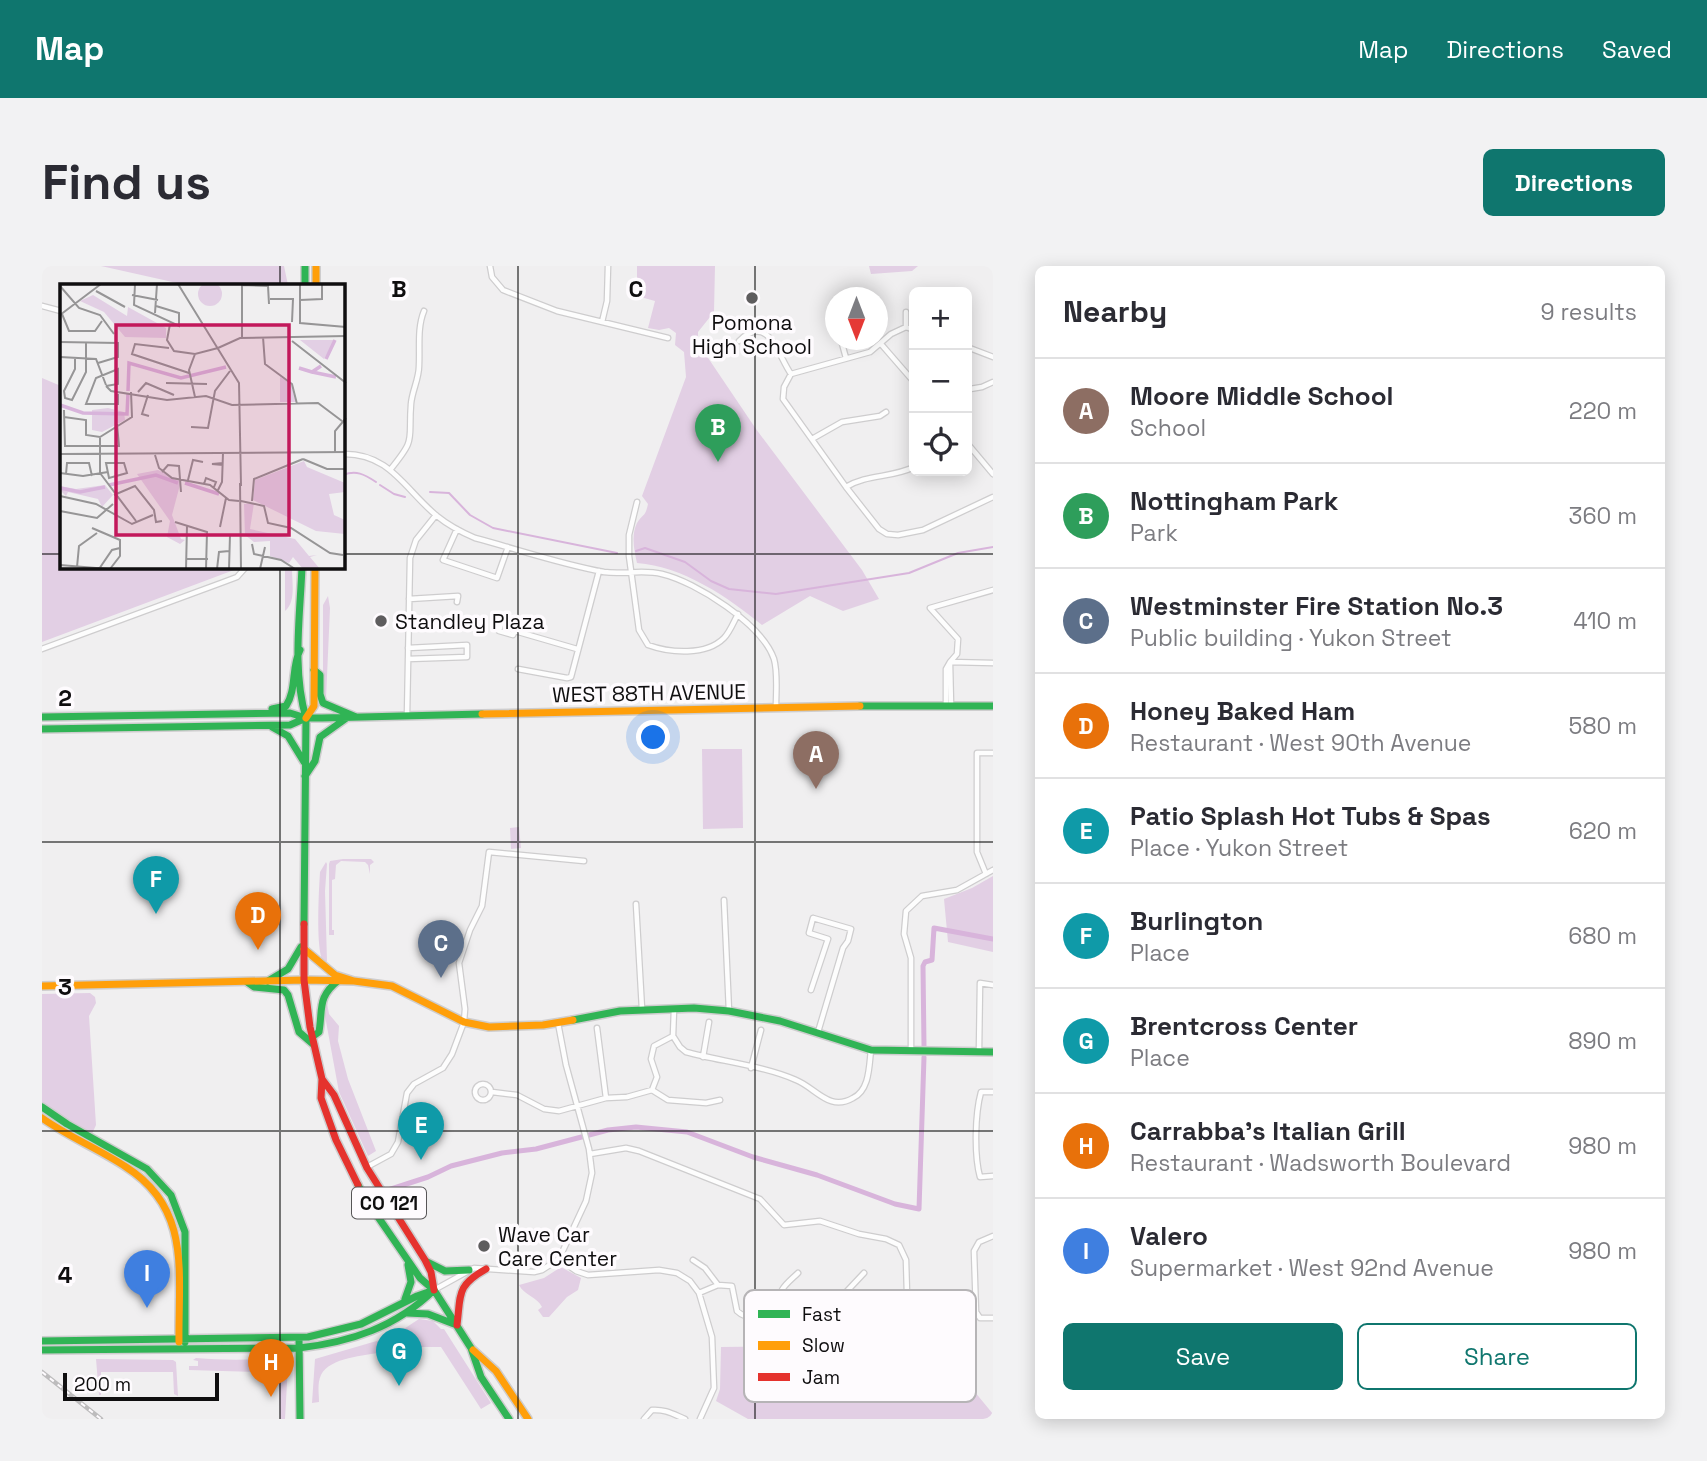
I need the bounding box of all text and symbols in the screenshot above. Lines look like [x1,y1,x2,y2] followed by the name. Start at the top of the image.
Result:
[35,28,104,70] text: Map
[1358,34,1408,65] text: Map
[1446,34,1564,65] text: Directions
[1602,34,1672,65] text: Saved
[1483,149,1665,216] button: Directions
[42,151,211,213] text: Find us
[391,274,407,304] text: B
[629,274,643,304] text: C
[60,284,345,569] inset map
[825,287,888,350] north arrow
[909,287,972,476] map controls
[909,287,972,350] button: +
[744,290,760,306] marker: Pomona High School
[1063,292,1167,331] text: Nearby
[1541,297,1637,327] text: 9 results
[692,309,812,360] place label: Pomona High School
[909,350,972,413] button: −
[1130,379,1393,413] text: Moore Middle School
[1079,396,1093,426] text: A
[1569,396,1637,426] text: 220 m
[695,404,741,462] pin: B
[909,413,972,476] button: locate
[1130,413,1206,443] text: School
[1130,484,1338,518] text: Nottingham Park
[1078,501,1094,531] text: B
[1569,501,1637,531] text: 360 m
[1130,518,1178,548] text: Park
[1130,589,1503,623] text: Westminster Fire Station No.3
[1079,606,1093,636] text: C
[1573,606,1637,636] text: 410 m
[395,608,545,635] place label: Standley Plaza
[373,613,389,629] marker: Standley Plaza
[1130,623,1452,653] text: Public building · Yukon Street
[552,678,746,708] street label: WEST 88TH AVENUE
[58,683,72,713] text: 2
[1130,694,1355,728] text: Honey Baked Ham
[1078,711,1094,741] text: D
[1568,711,1637,741] text: 580 m
[636,720,670,754] your location
[1130,728,1471,758] text: Restaurant · West 90th Avenue
[793,731,839,789] pin: A
[1130,799,1491,833] text: Patio Splash Hot Tubs & Spas
[1080,816,1092,846] text: E
[1569,816,1637,846] text: 620 m
[1130,833,1348,863] text: Place · Yukon Street
[133,856,179,914] pin: F
[235,892,281,950] pin: D
[1130,904,1263,938] text: Burlington
[418,920,464,978] pin: C
[1080,921,1092,951] text: F
[1568,921,1637,951] text: 680 m
[1130,938,1190,968] text: Place
[58,972,72,1002] text: 3
[1130,1009,1358,1043] text: Brentcross Center
[1078,1026,1094,1056] text: G
[1568,1026,1637,1056] text: 890 m
[1130,1043,1190,1073] text: Place
[398,1102,444,1160] pin: E
[1130,1114,1406,1148] text: Carrabba's Italian Grill
[1078,1131,1094,1161] text: H
[1568,1131,1637,1161] text: 980 m
[1130,1148,1511,1178] text: Restaurant · Wadsworth Boulevard
[352,1188,426,1219] road number: CO 121
[1130,1219,1208,1253] text: Valero
[498,1221,617,1272] place label: Wave Car Care Center
[1083,1236,1089,1266] text: I
[1568,1236,1637,1266] text: 980 m
[476,1238,492,1254] marker: Wave Car Care Center
[124,1250,170,1308] pin: I
[1130,1253,1494,1283] text: Supermarket · West 92nd Avenue
[58,1260,73,1290] text: 4
[744,1290,976,1402] legend
[802,1302,842,1327] text: Fast
[1063,1323,1343,1390] button: Save
[1357,1323,1637,1390] button: Share
[376,1328,422,1386] pin: G
[802,1333,845,1358] text: Slow
[248,1339,294,1397] pin: H
[802,1365,840,1390] text: Jam
[63,1370,219,1402] scale bar
[74,1372,131,1397] text: 200 m

